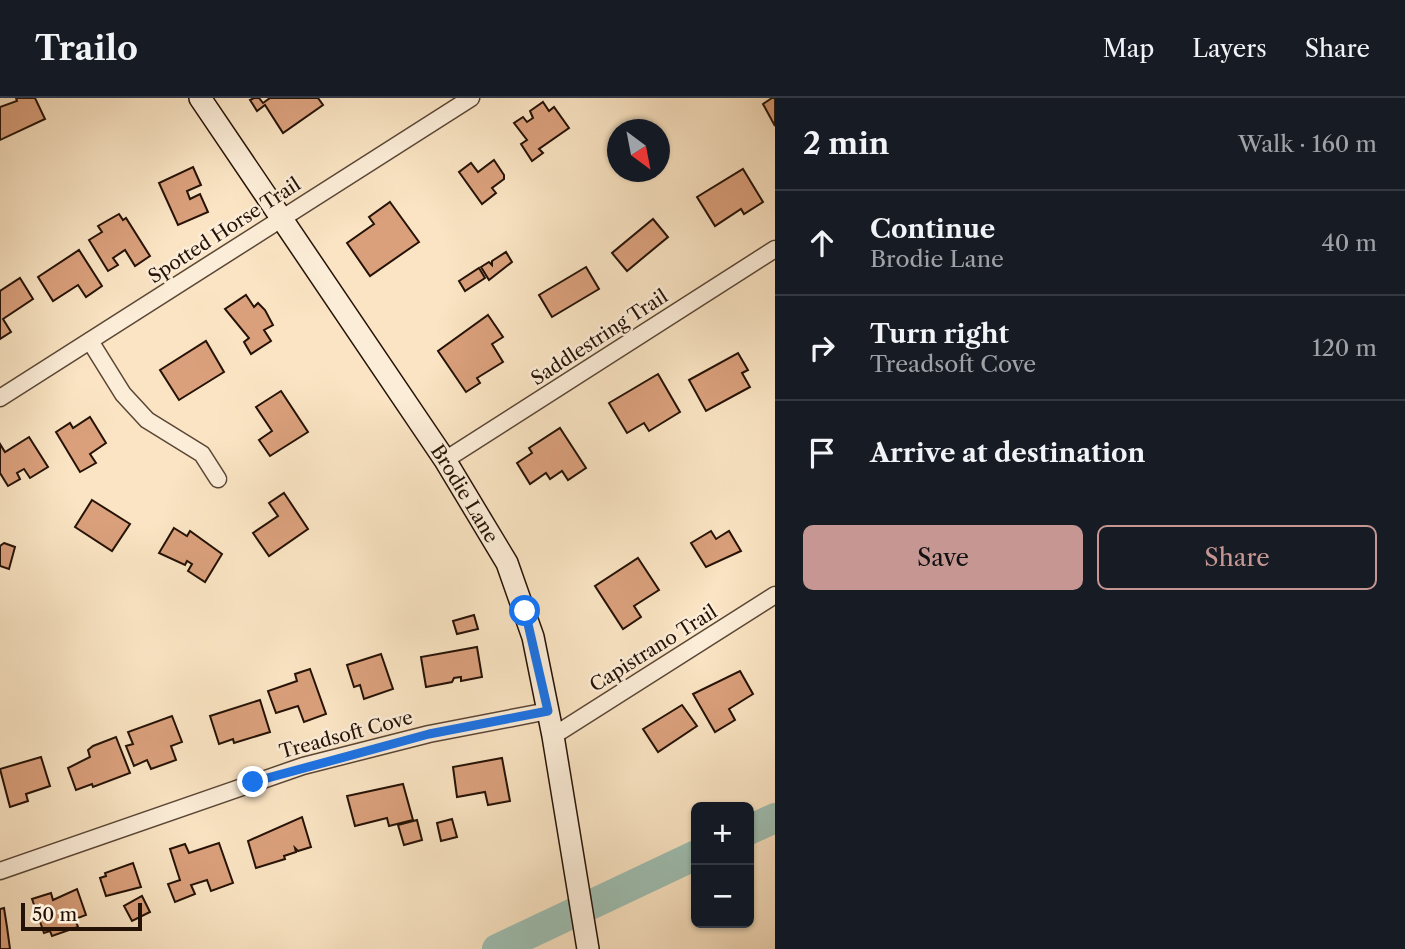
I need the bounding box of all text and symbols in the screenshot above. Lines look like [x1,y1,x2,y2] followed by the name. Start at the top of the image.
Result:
[35,28,138,69] text: Trailo
[1103,34,1154,63] text: Map
[1192,34,1267,63] text: Layers
[1305,34,1370,63] text: Share
[607,119,670,182] north arrow
[803,125,889,162] text: 2 min
[1238,130,1377,158] text: Walk · 160 m
[144,172,305,288] street label: Spotted Horse Trail
[870,213,995,245] text: Continue
[803,224,841,262] icon: ahead
[1322,229,1377,257] text: 40 m
[870,245,1004,273] text: Brodie Lane
[527,284,672,390] street label: Saddlestring Trail
[870,318,1009,350] text: Turn right
[803,329,841,367] icon: right
[1312,334,1377,362] text: 120 m
[870,350,1036,378] text: Treadsoft Cove
[803,434,841,472] icon: arrive
[870,437,1145,469] text: Arrive at destination
[426,440,503,547] street label: Brodie Lane
[803,525,1083,590] button: Save
[1097,525,1377,590] button: Share
[509,595,540,626] route start
[585,600,721,697] street label: Capistrano Trail
[277,706,415,763] street label: Treadsoft Cove
[237,766,268,797] route end
[691,802,754,928] map controls
[691,802,754,865] button: +
[691,865,754,928] button: −
[21,900,142,932] scale bar
[32,903,77,926] text: 50 m

